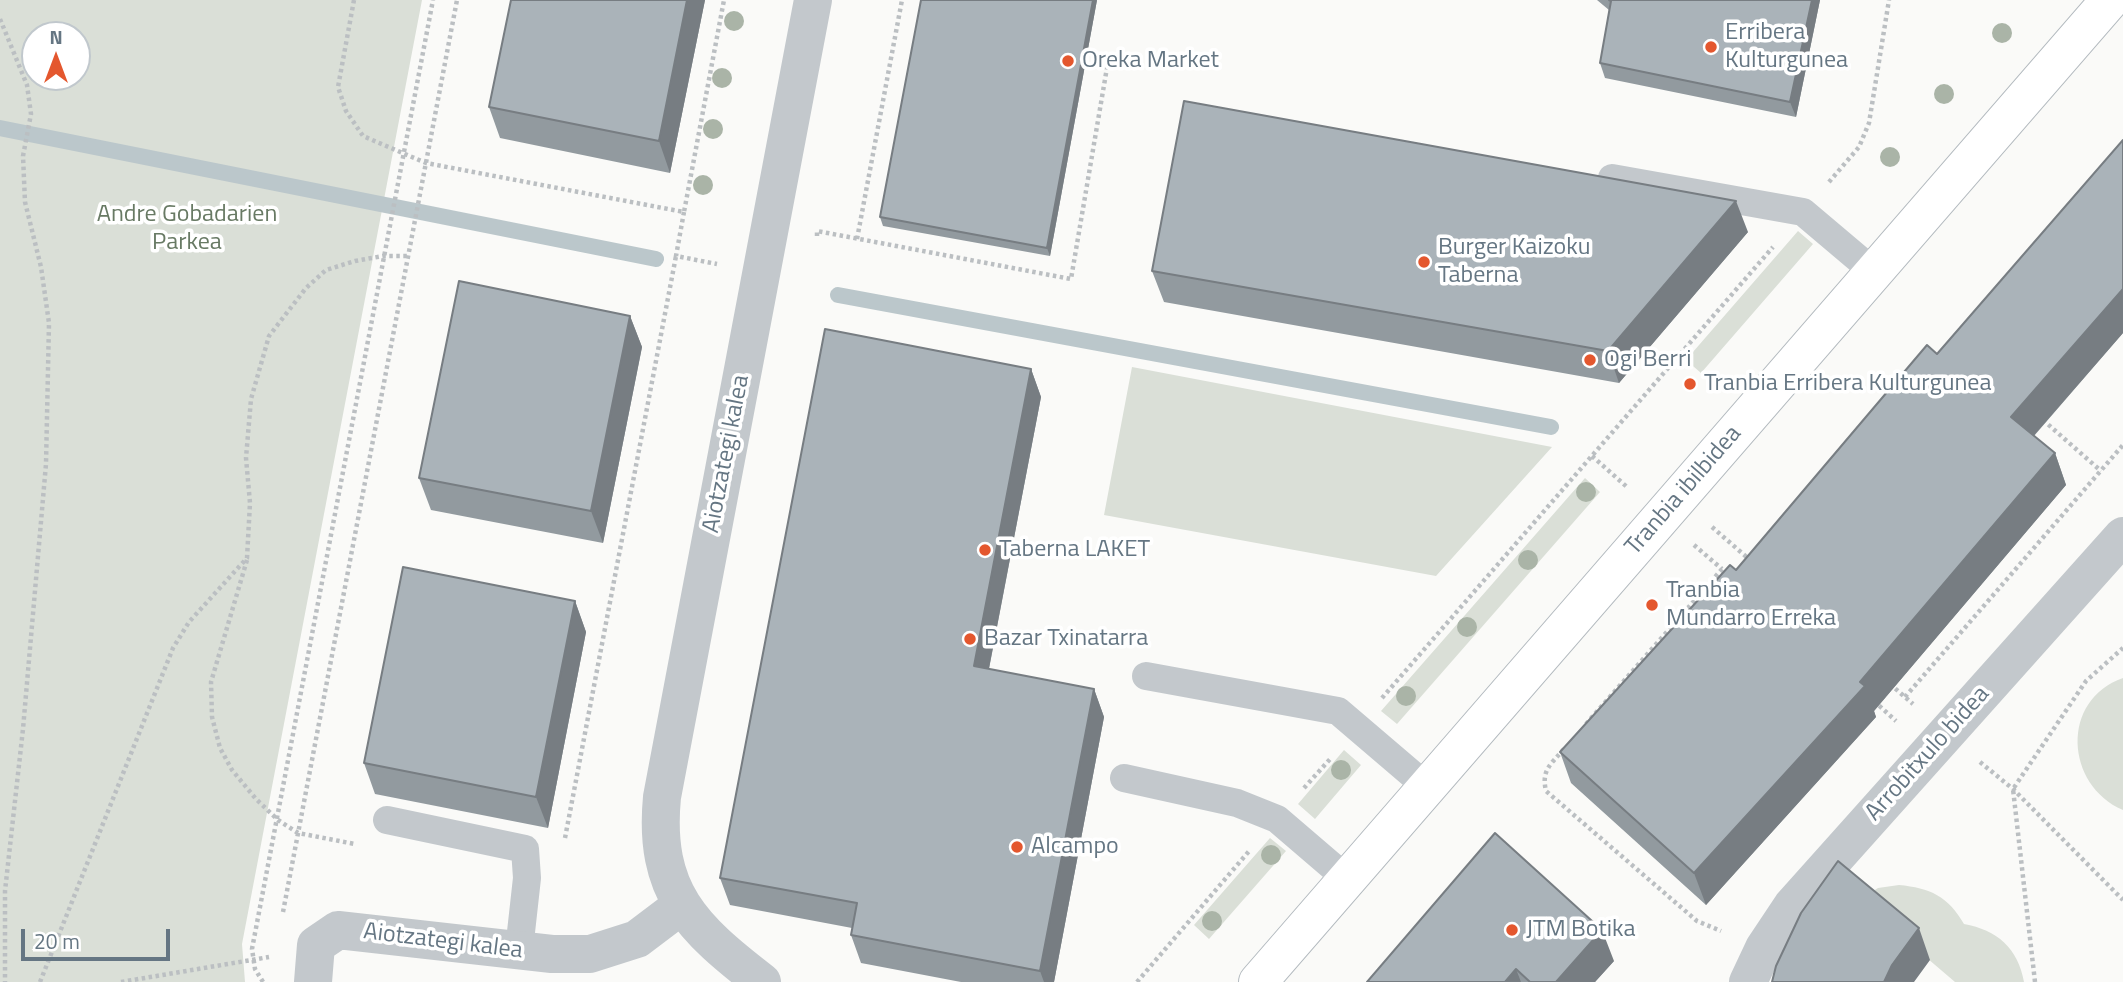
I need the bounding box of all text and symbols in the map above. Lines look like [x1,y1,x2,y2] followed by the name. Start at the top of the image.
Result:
[1725,19,1848,75] place label: Erribera Kulturgunea
[21,21,91,91] north arrow
[49,22,63,51] text: N
[1703,39,1719,55] marker: Erribera Kulturgunea
[1082,47,1219,75] place label: Oreka Market
[1060,53,1076,69] marker: Oreka Market
[97,201,277,257] park label: Andre Gobadarien Parkea
[1438,234,1590,290] place label: Burger Kaizoku Taberna
[1416,254,1432,270] marker: Burger Kaizoku Taberna
[1604,346,1691,374] place label: Ogi Berri
[1582,352,1598,368] marker: Ogi Berri
[1704,370,1991,398] place label: Tranbia Erribera Kulturgunea
[698,373,756,535] street label: Aiotzategi kalea
[1682,376,1698,392] marker: Tranbia Erribera Kulturgunea
[1620,420,1748,562] street label: Tranbia ibilbidea
[999,536,1150,564] place label: Taberna LAKET
[977,542,993,558] marker: Taberna LAKET
[1666,577,1836,633] place label: Tranbia Mundarro Erreka
[1644,597,1660,613] marker: Tranbia Mundarro Erreka
[984,625,1148,653] place label: Bazar Txinatarra
[962,631,978,647] marker: Bazar Txinatarra
[1860,681,1996,827] street label: Arrobitxulo bidea
[1031,833,1119,861] place label: Alcampo
[1009,839,1025,855] marker: Alcampo
[24,916,173,960] scale bar
[1526,916,1635,944] place label: JTM Botika
[362,918,524,966] street label: Aiotzategi kalea
[1504,922,1520,938] marker: JTM Botika
[34,925,80,957] text: 20 m

